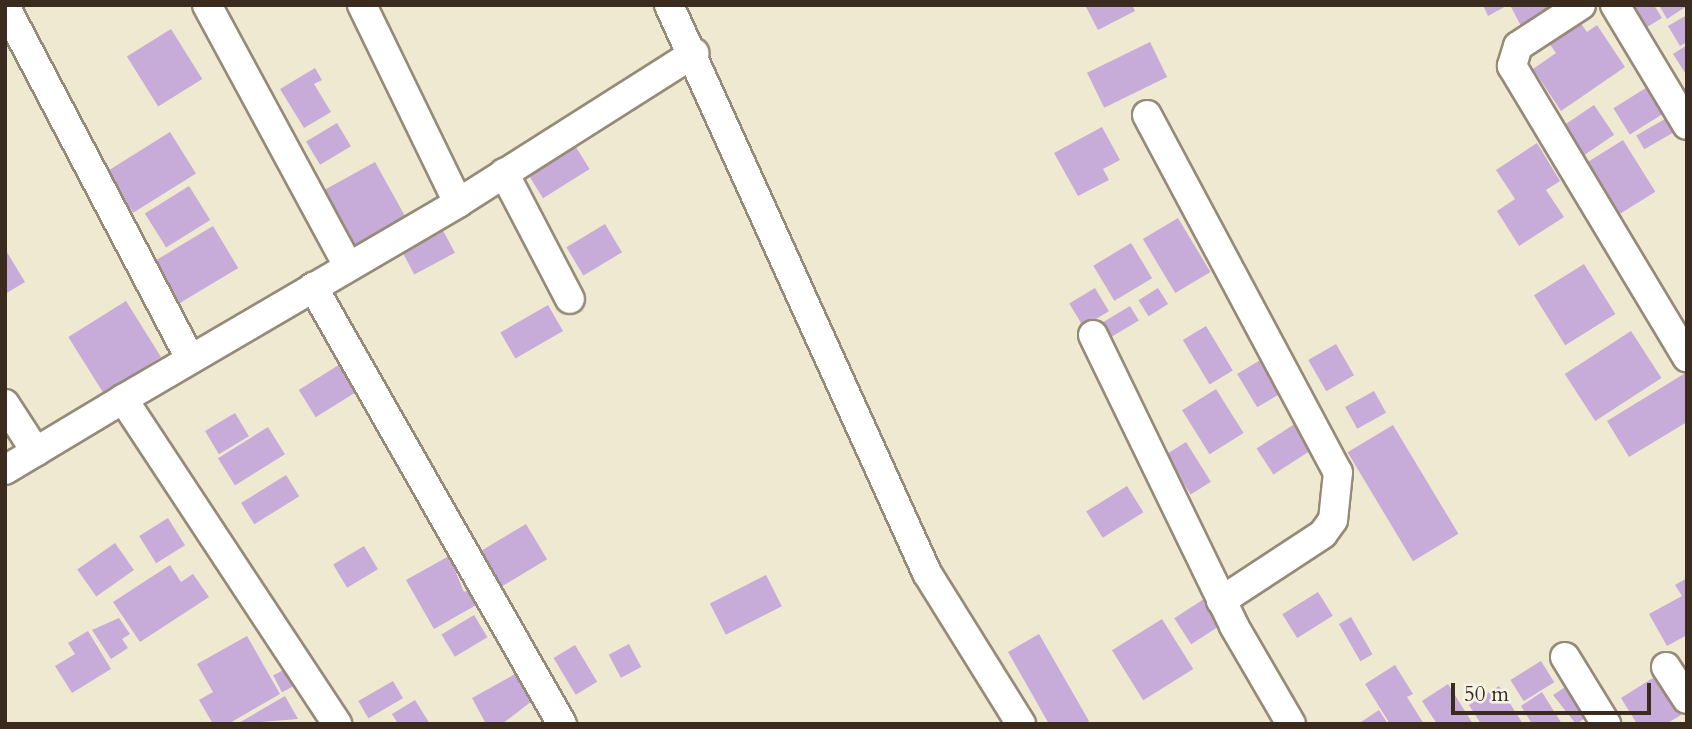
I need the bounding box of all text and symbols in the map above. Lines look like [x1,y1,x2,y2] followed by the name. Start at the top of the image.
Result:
[1454,670,1654,714] scale bar
[1464,680,1509,709] text: 50 m

